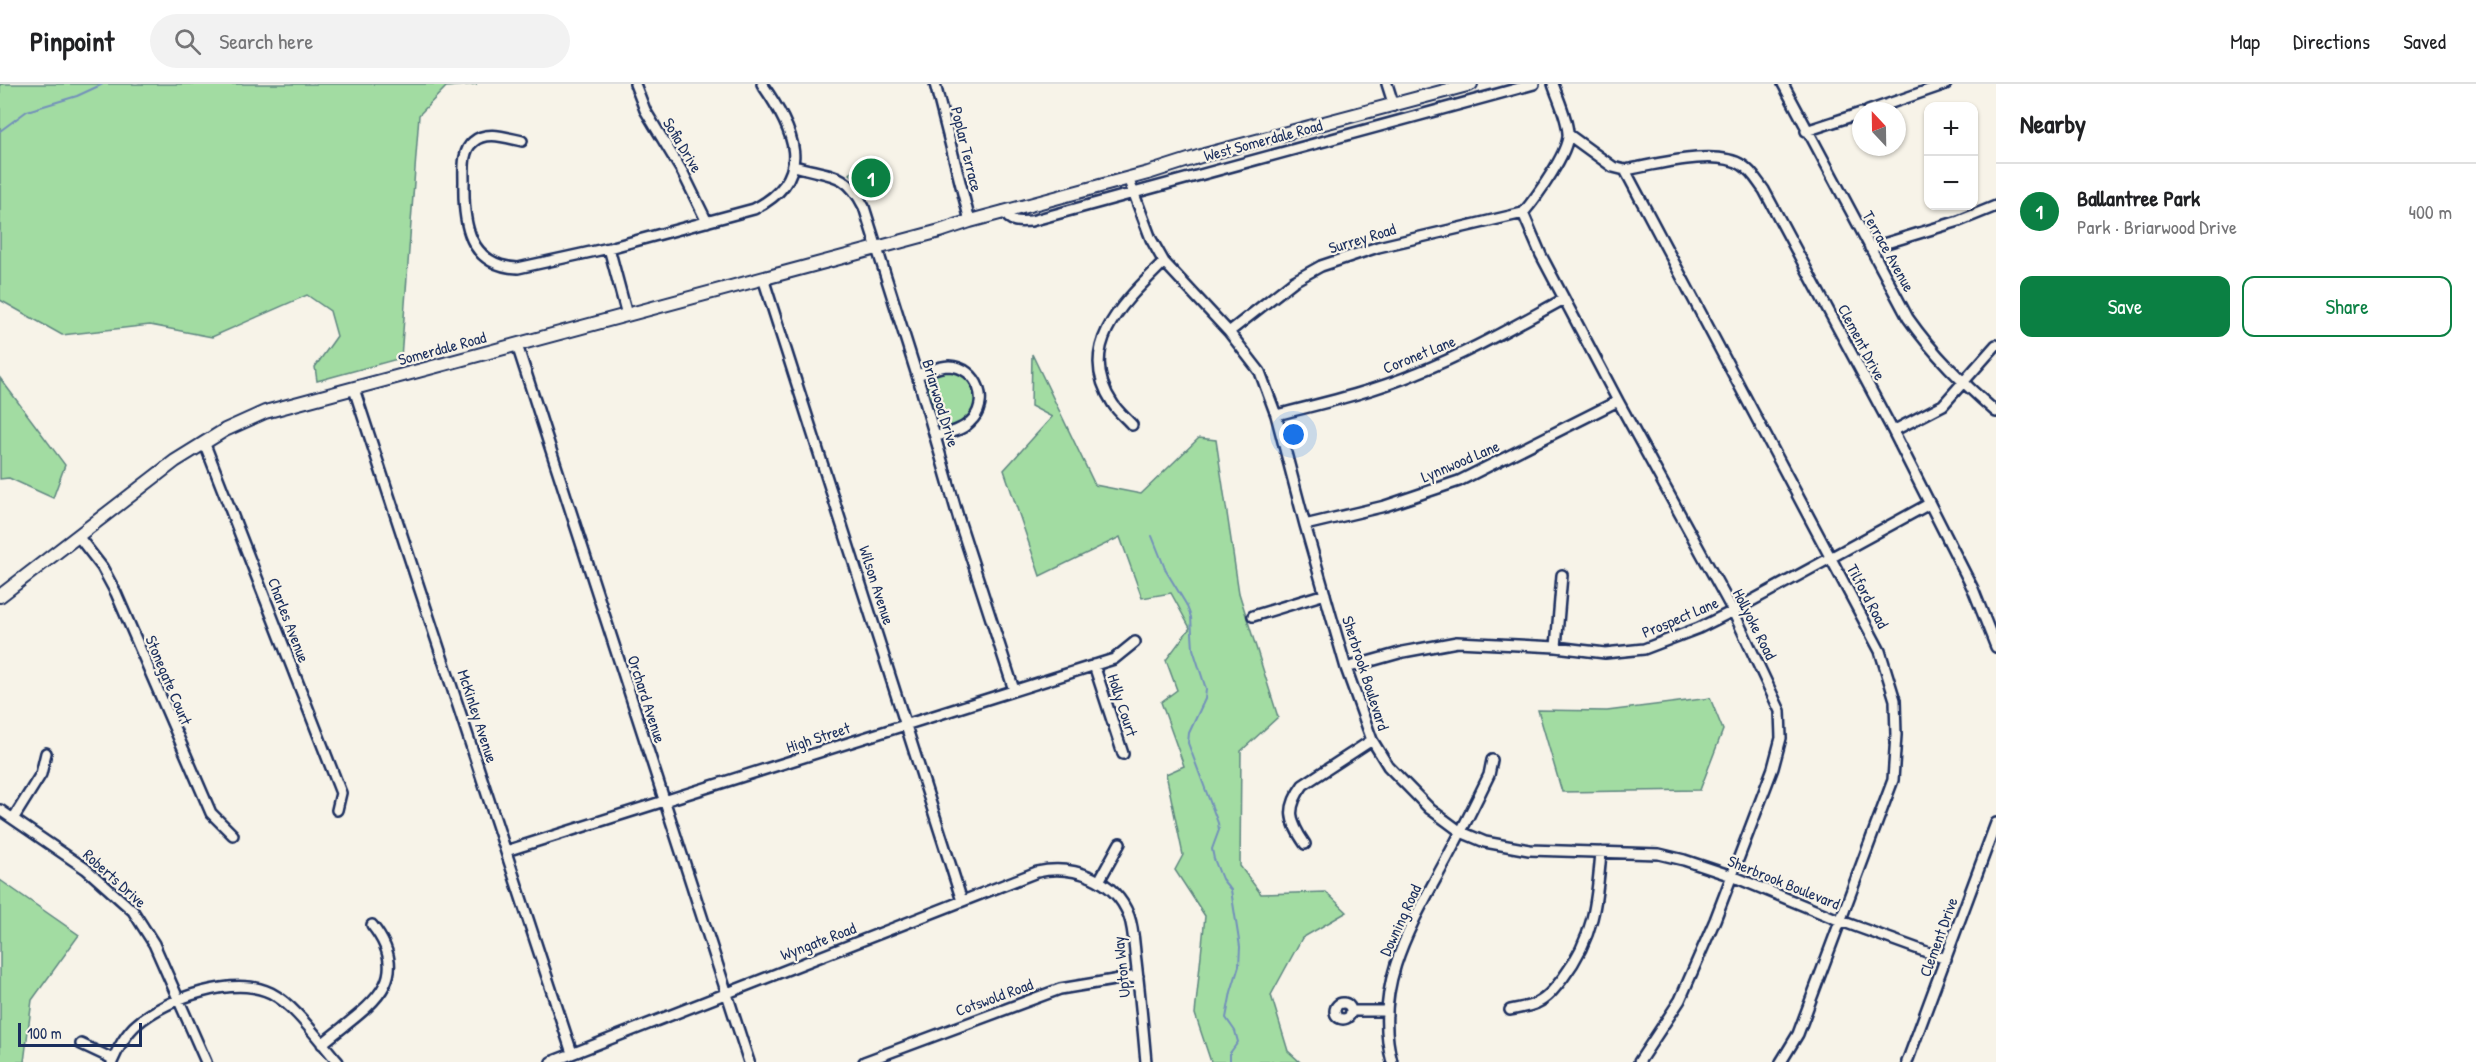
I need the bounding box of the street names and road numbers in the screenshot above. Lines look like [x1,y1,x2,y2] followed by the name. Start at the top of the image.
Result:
[946,104,988,194] street label: Poplar Terrace
[658,114,708,177] street label: Sofia Drive
[1201,114,1325,166] street label: West Somerdale Road
[1858,207,1921,296] street label: Terrace Avenue
[1326,217,1398,259] street label: Surrey Road
[1833,300,1892,384] street label: Clement Drive
[396,326,488,370] street label: Somerdale Road
[1379,329,1459,379] street label: Coronet Lane
[917,356,965,450] street label: Briarwood Drive
[1417,434,1503,487] street label: Lynnwood Lane
[854,543,900,628] street label: Wilson Avenue
[1842,560,1894,632] street label: Tilford Road
[263,575,315,666] street label: Charles Avenue
[1728,585,1782,663] street label: Hollyoke Road
[1638,591,1722,643] street label: Prospect Lane
[1337,613,1395,733] street label: Sherbrook Boulevard
[140,632,198,729] street label: Stonegate Court
[622,652,672,746] street label: Orchard Avenue
[453,667,504,766] street label: McKinley Avenue
[1103,671,1144,740] street label: Holly Court
[783,716,853,758] street label: High Street
[79,844,152,913] street label: Roberts Drive
[1725,849,1843,915] street label: Sherbrook Boulevard
[1374,881,1426,959] street label: Downing Road
[1913,894,1963,980] street label: Clement Drive
[777,917,859,965] street label: Wyngate Road
[1107,935,1135,999] street label: Upton Way
[952,973,1036,1021] street label: Cotswold Road

